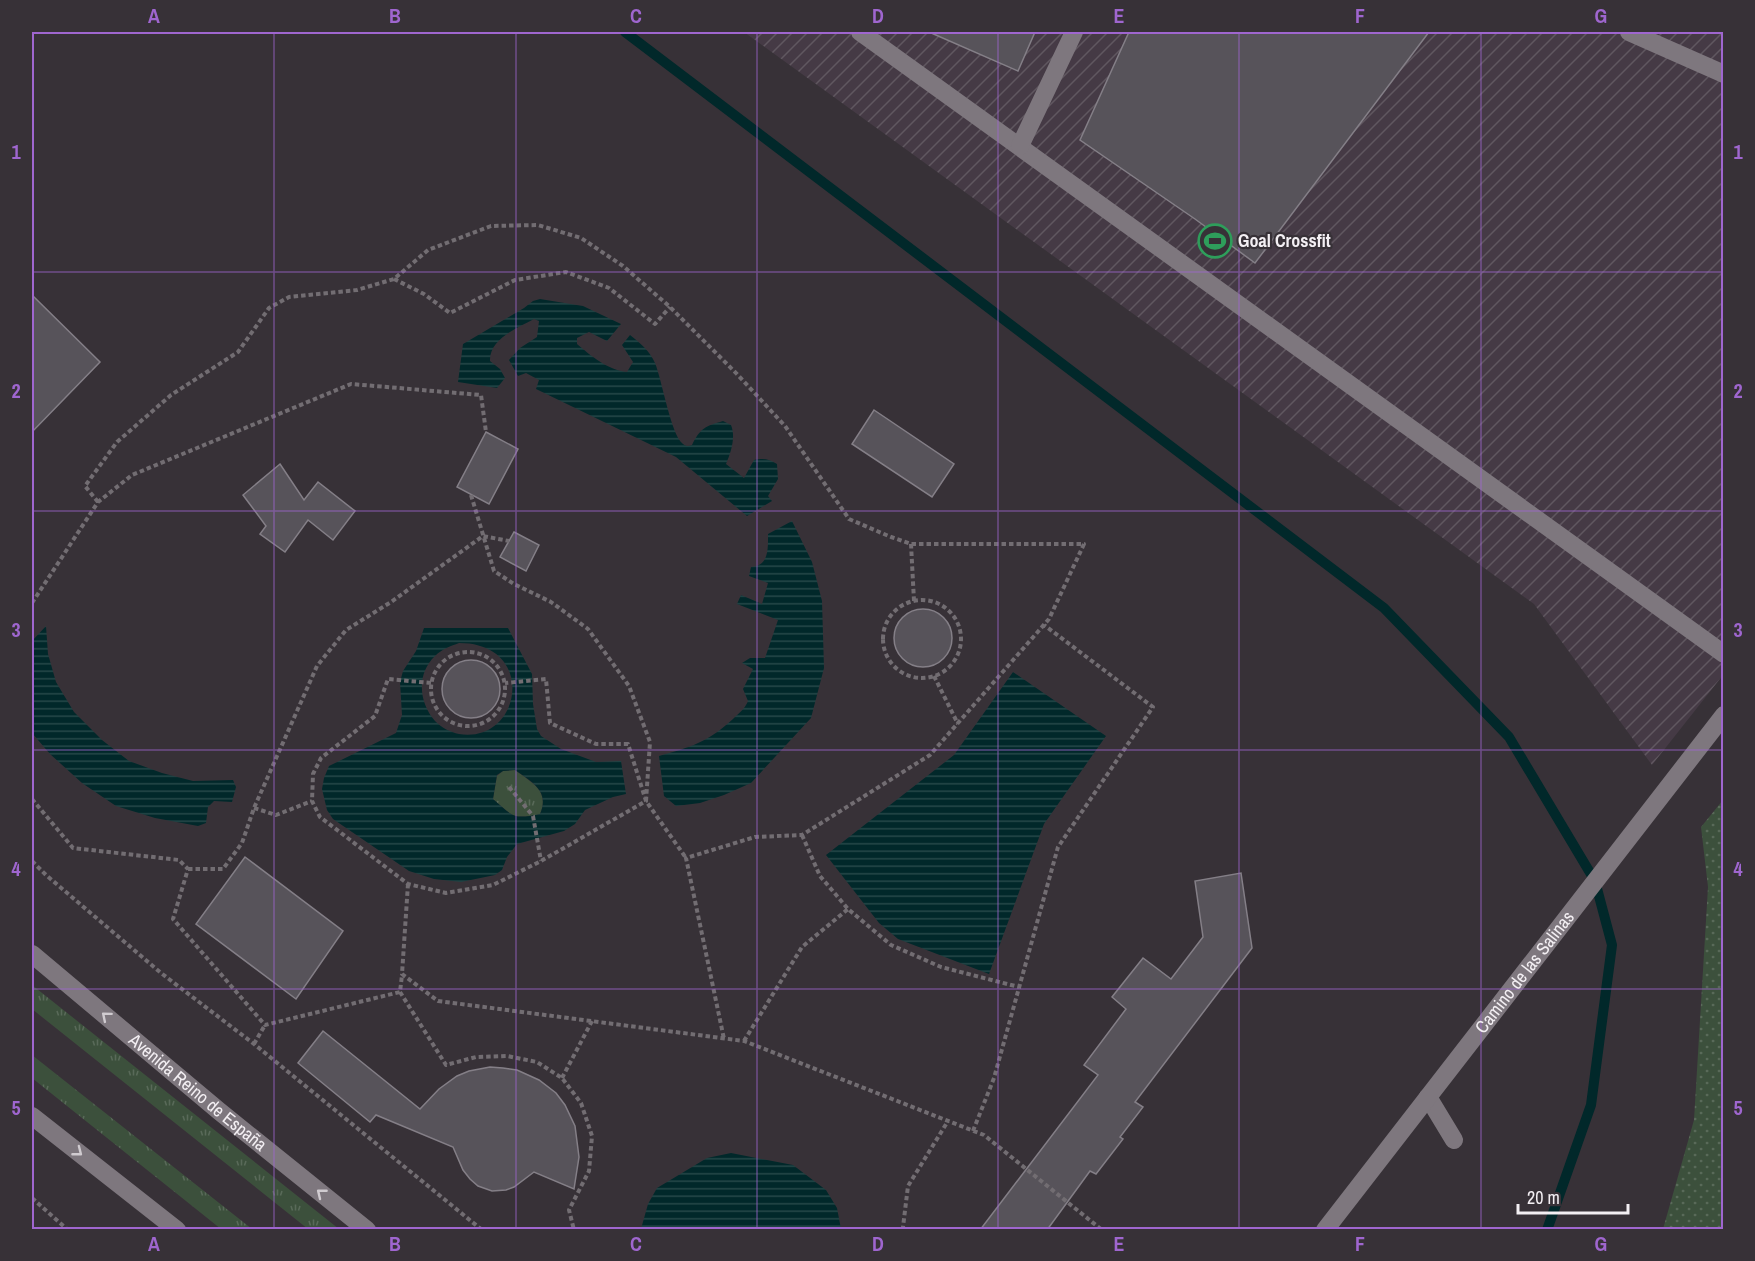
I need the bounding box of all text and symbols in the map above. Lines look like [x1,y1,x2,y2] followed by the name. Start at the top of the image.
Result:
[148,2,160,29] text: A
[389,2,401,29] text: B
[630,2,642,29] text: C
[872,2,884,29] text: D
[1114,2,1125,29] text: E
[1355,2,1365,29] text: F
[1595,2,1607,29] text: G
[11,138,21,165] text: 1
[1733,138,1743,165] text: 1
[1197,223,1233,259] sports icon: Goal Crossfit
[1238,228,1331,253] place label: Goal Crossfit
[11,377,21,404] text: 2
[1733,377,1743,404] text: 2
[11,616,21,643] text: 3
[1733,616,1743,643] text: 3
[11,855,21,882] text: 4
[1733,855,1743,882] text: 4
[1469,906,1580,1038] street label: Camino de las Salinas
[102,1012,113,1023] one-way arrow
[123,1027,272,1157] street label: Avenida Reino de España
[11,1094,21,1121] text: 5
[1733,1094,1743,1121] text: 5
[71,1145,82,1156] one-way arrow
[1518,1177,1628,1215] scale bar
[1527,1185,1560,1210] text: 20 m
[317,1189,328,1200] one-way arrow
[148,1230,160,1257] text: A
[389,1230,401,1257] text: B
[630,1230,642,1257] text: C
[872,1230,884,1257] text: D
[1114,1230,1125,1257] text: E
[1355,1230,1365,1257] text: F
[1595,1230,1607,1257] text: G

